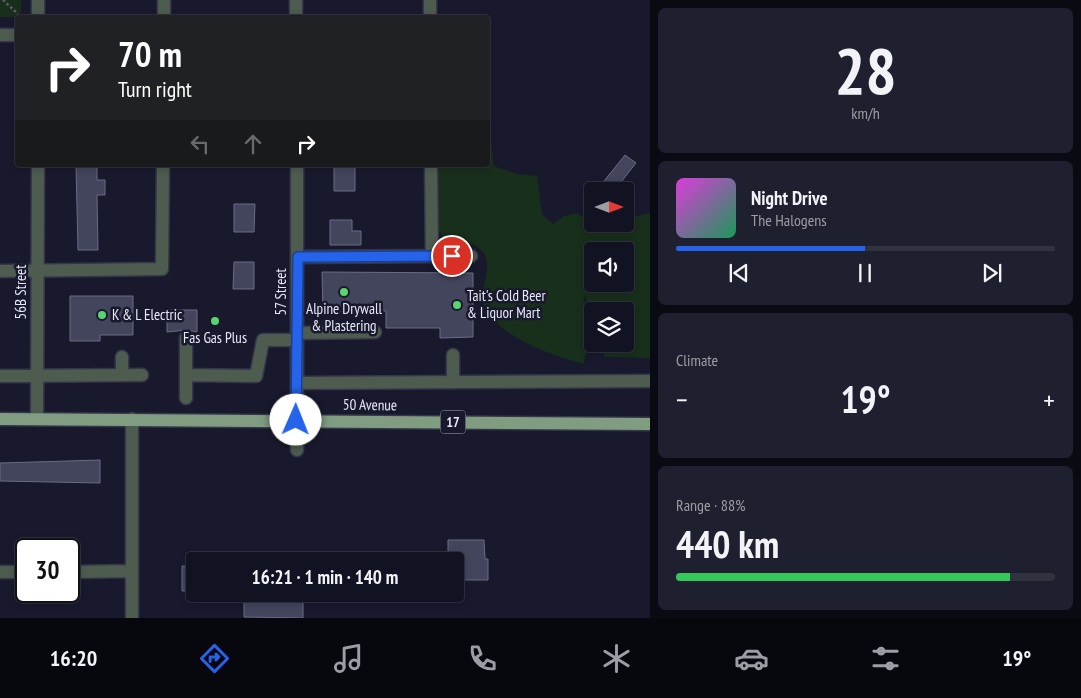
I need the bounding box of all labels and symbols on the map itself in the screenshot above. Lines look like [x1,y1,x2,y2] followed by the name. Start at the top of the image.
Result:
[584,182,634,232] north arrow
[431,235,473,277] pin
[11,265,30,319] street label: 56B Street
[271,268,290,316] street label: 57 Street
[338,286,350,298] marker: Alpine Drywall & Plastering
[467,286,546,322] place label: Tait's Cold Beer & Liquor Mart
[306,299,382,335] place label: Alpine Drywall & Plastering
[451,299,463,311] marker: Tait's Cold Beer & Liquor Mart
[112,305,183,324] place label: K & L Electric
[96,309,108,321] marker: K & L Electric
[209,315,221,327] marker: Fas Gas Plus
[183,328,247,347] place label: Fas Gas Plus
[269,393,321,445] position arrow
[343,395,397,414] street label: 50 Avenue
[440,411,466,434] road number: 17
[15,538,80,603] speed limit sign: 30

